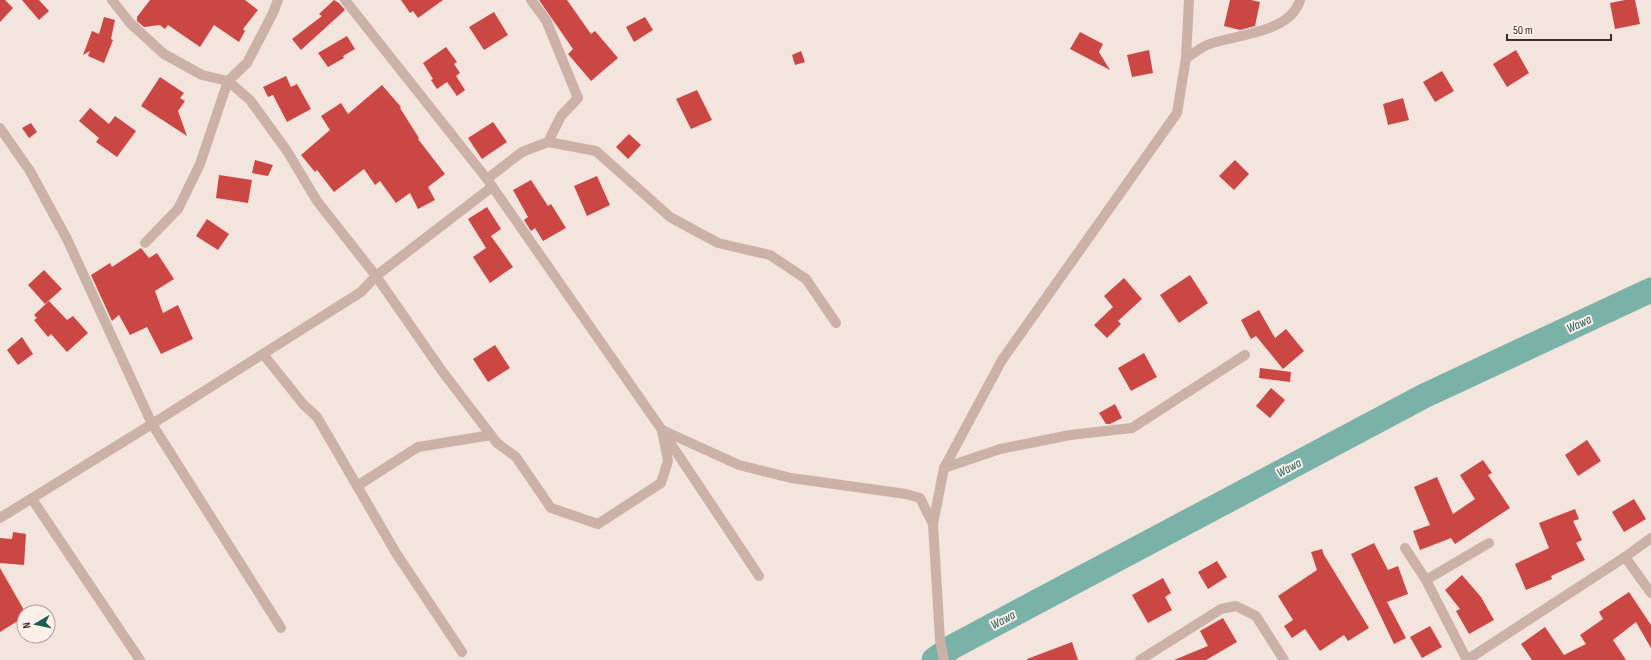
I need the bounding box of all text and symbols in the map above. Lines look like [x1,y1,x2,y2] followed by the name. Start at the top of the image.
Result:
[1507,16,1611,42] scale bar
[1513,23,1533,38] text: 50 m
[1564,311,1595,337] water label: Wawa
[1274,455,1305,481] water label: Wawa
[16,604,56,644] north arrow
[988,607,1019,633] water label: Wawa
[20,621,33,629] text: N

